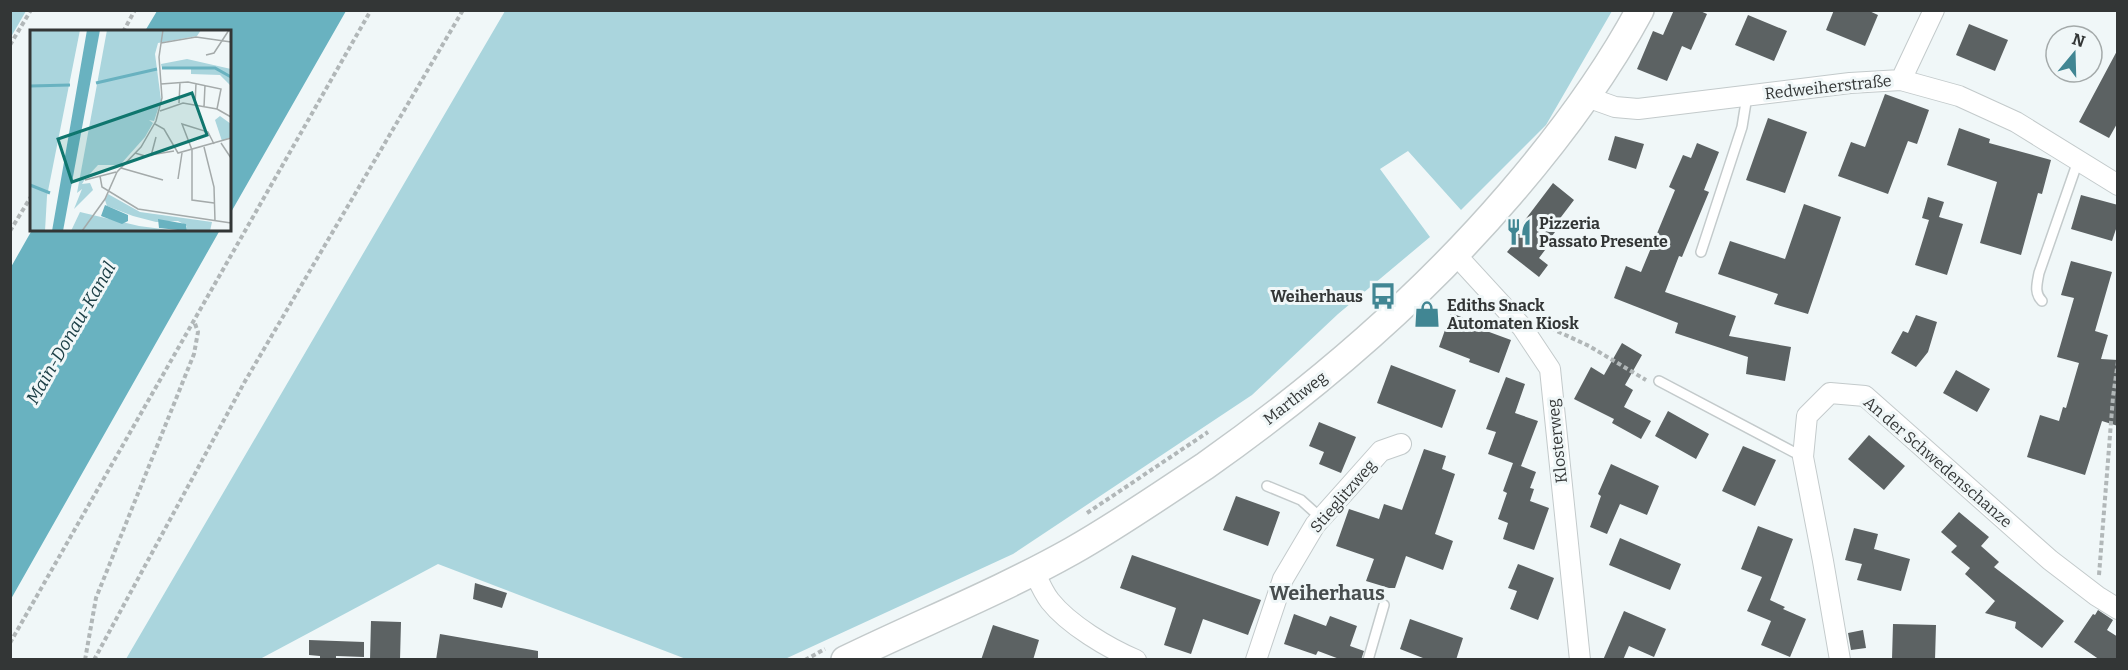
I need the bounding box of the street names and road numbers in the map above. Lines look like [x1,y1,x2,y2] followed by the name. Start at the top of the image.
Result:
[1764,71,1892,103] street label: Redweiherstraße
[1260,367,1331,429] street label: Marthweg
[1860,392,2016,532] street label: An der Schwedenschanze
[1543,398,1571,484] street label: Klosterweg
[1306,456,1380,536] street label: Stieglitzweg

